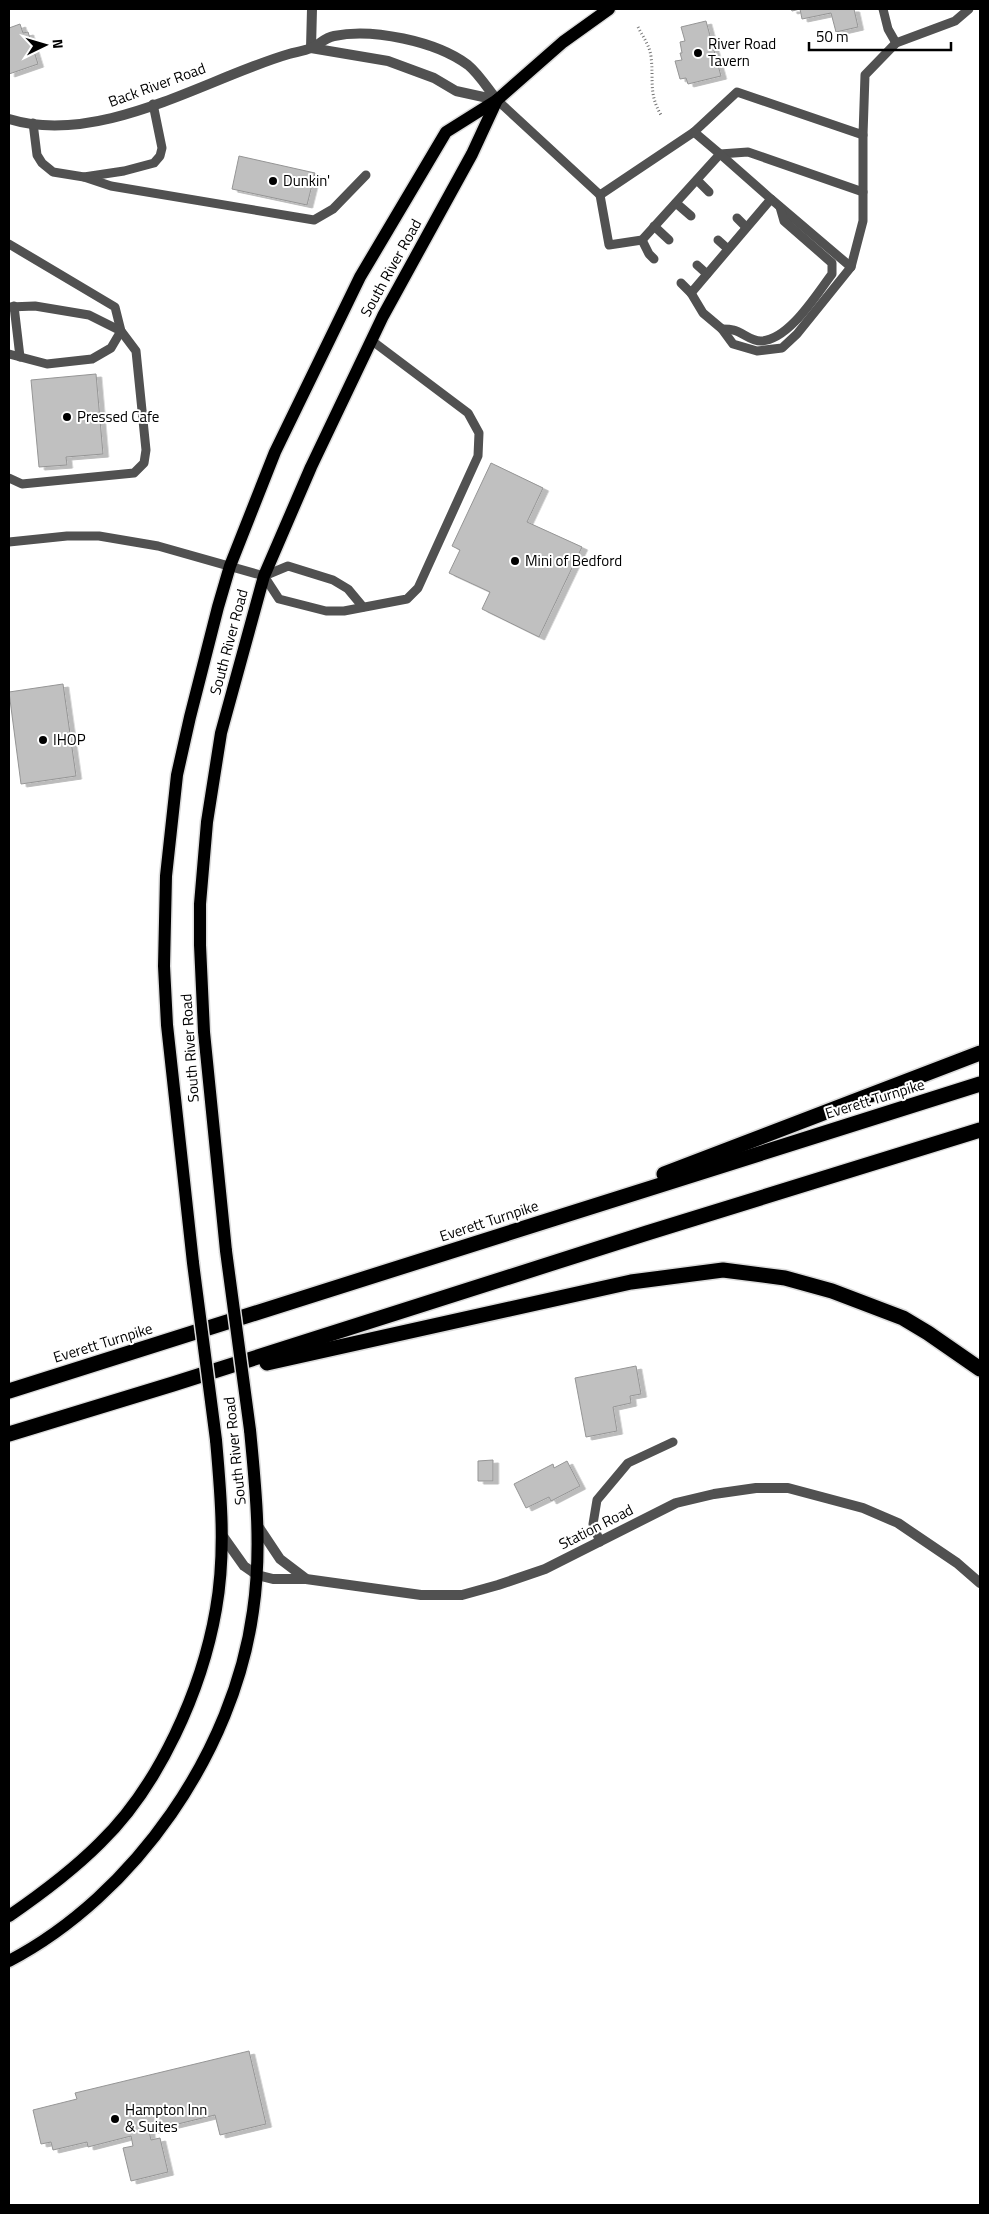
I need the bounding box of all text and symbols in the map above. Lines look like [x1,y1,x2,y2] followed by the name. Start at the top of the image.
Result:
[20,20,70,70] north arrow
[809,20,952,52] scale bar
[816,25,849,48] text: 50 m
[708,32,776,72] place label: River Road Tavern
[48,38,69,50] text: N
[692,47,704,59] marker: River Road Tavern
[105,56,209,113] street label: Back River Road
[283,169,330,192] place label: Dunkin'
[267,175,279,187] marker: Dunkin'
[354,215,427,321] street label: South River Road
[77,405,159,428] place label: Pressed Cafe
[61,411,73,423] marker: Pressed Cafe
[525,549,622,572] place label: Mini of Bedford
[509,555,521,567] marker: Mini of Bedford
[203,586,254,697] street label: South River Road
[53,728,86,751] place label: IHOP
[37,734,49,746] marker: IHOP
[174,993,205,1103] street label: South River Road
[822,1073,927,1125] street label: Everett Turnpike
[436,1194,541,1247] street label: Everett Turnpike
[50,1317,155,1369] street label: Everett Turnpike
[217,1396,252,1506] street label: South River Road
[554,1498,637,1555] street label: Station Road
[125,2098,207,2138] place label: Hampton Inn & Suites
[109,2113,121,2125] marker: Hampton Inn & Suites

